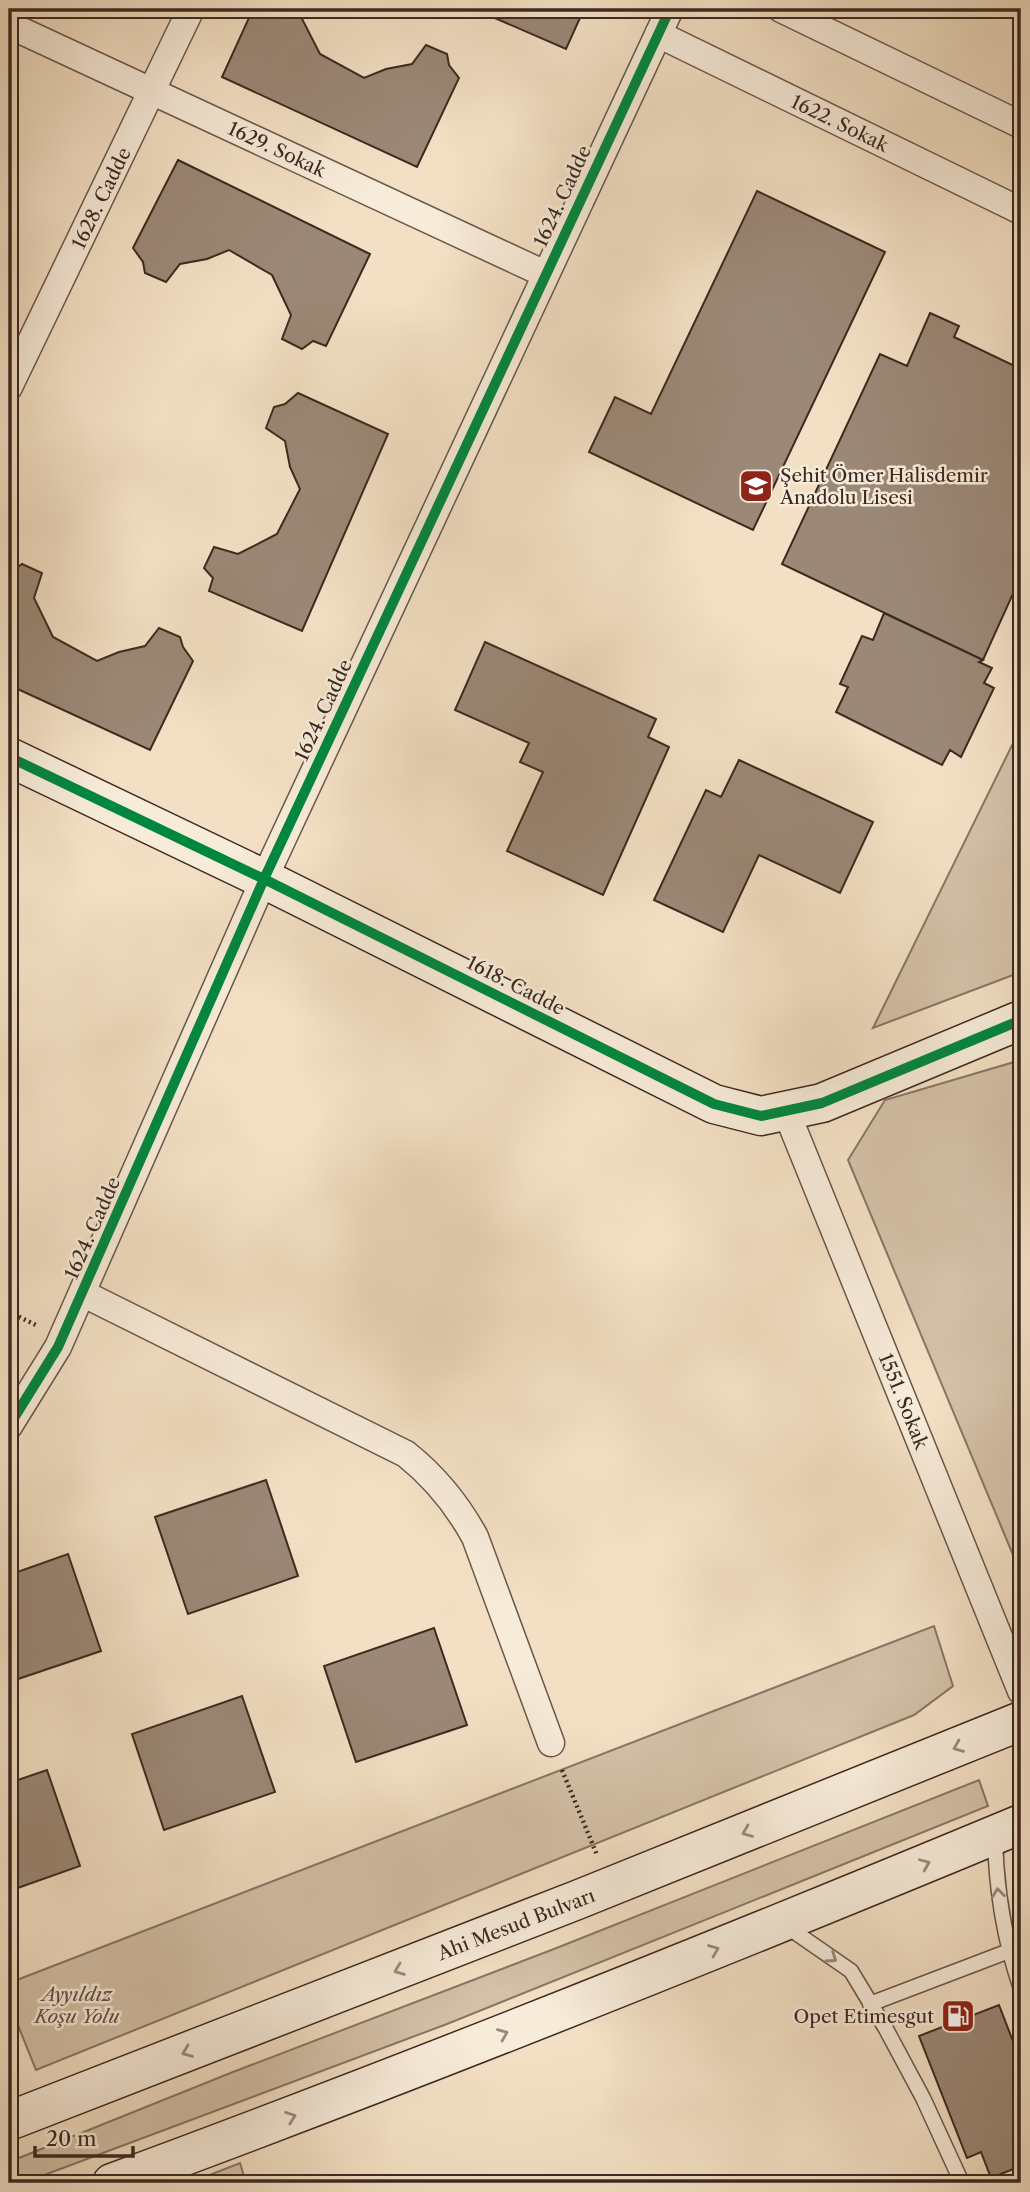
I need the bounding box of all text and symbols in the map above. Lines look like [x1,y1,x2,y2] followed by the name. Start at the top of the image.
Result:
[787,90,893,157] street label: 1622. Sokak
[224,117,330,182] street label: 1629. Sokak
[529,142,596,251] street label: 1624. Cadde
[67,144,136,253] street label: 1628. Cadde
[779,464,988,509] place label: Şehit Ömer Halisdemir Anadolu Lisesi
[737,467,775,505] school or university icon: Şehit Ömer Halisdemir Anadolu Lisesi
[290,656,357,765] street label: 1624. Cadde
[463,951,569,1020] street label: 1618. Cadde
[60,1174,125,1283] street label: 1624. Cadde
[874,1350,934,1453] street label: 1551. Sokak
[953,1739,965,1753] one-way arrow
[742,1823,754,1837] one-way arrow
[918,1858,930,1872] one-way arrow
[433,1884,598,1965] street label: Ahi Mesud Bulvarı
[991,1887,1006,1899] one-way arrow
[708,1944,720,1958] one-way arrow
[824,1950,837,1962] one-way arrow
[393,1961,405,1975] one-way arrow
[33,1983,120,2028] park label: Ayyıldız Koşu Yolu
[939,1997,977,2035] fuel station icon: Opet Etimesgut
[793,2005,934,2028] place label: Opet Etimesgut
[496,2028,508,2042] one-way arrow
[181,2044,193,2058] one-way arrow
[285,2111,297,2125] one-way arrow
[35,2115,133,2159] scale bar
[46,2126,97,2151] text: 20 m

